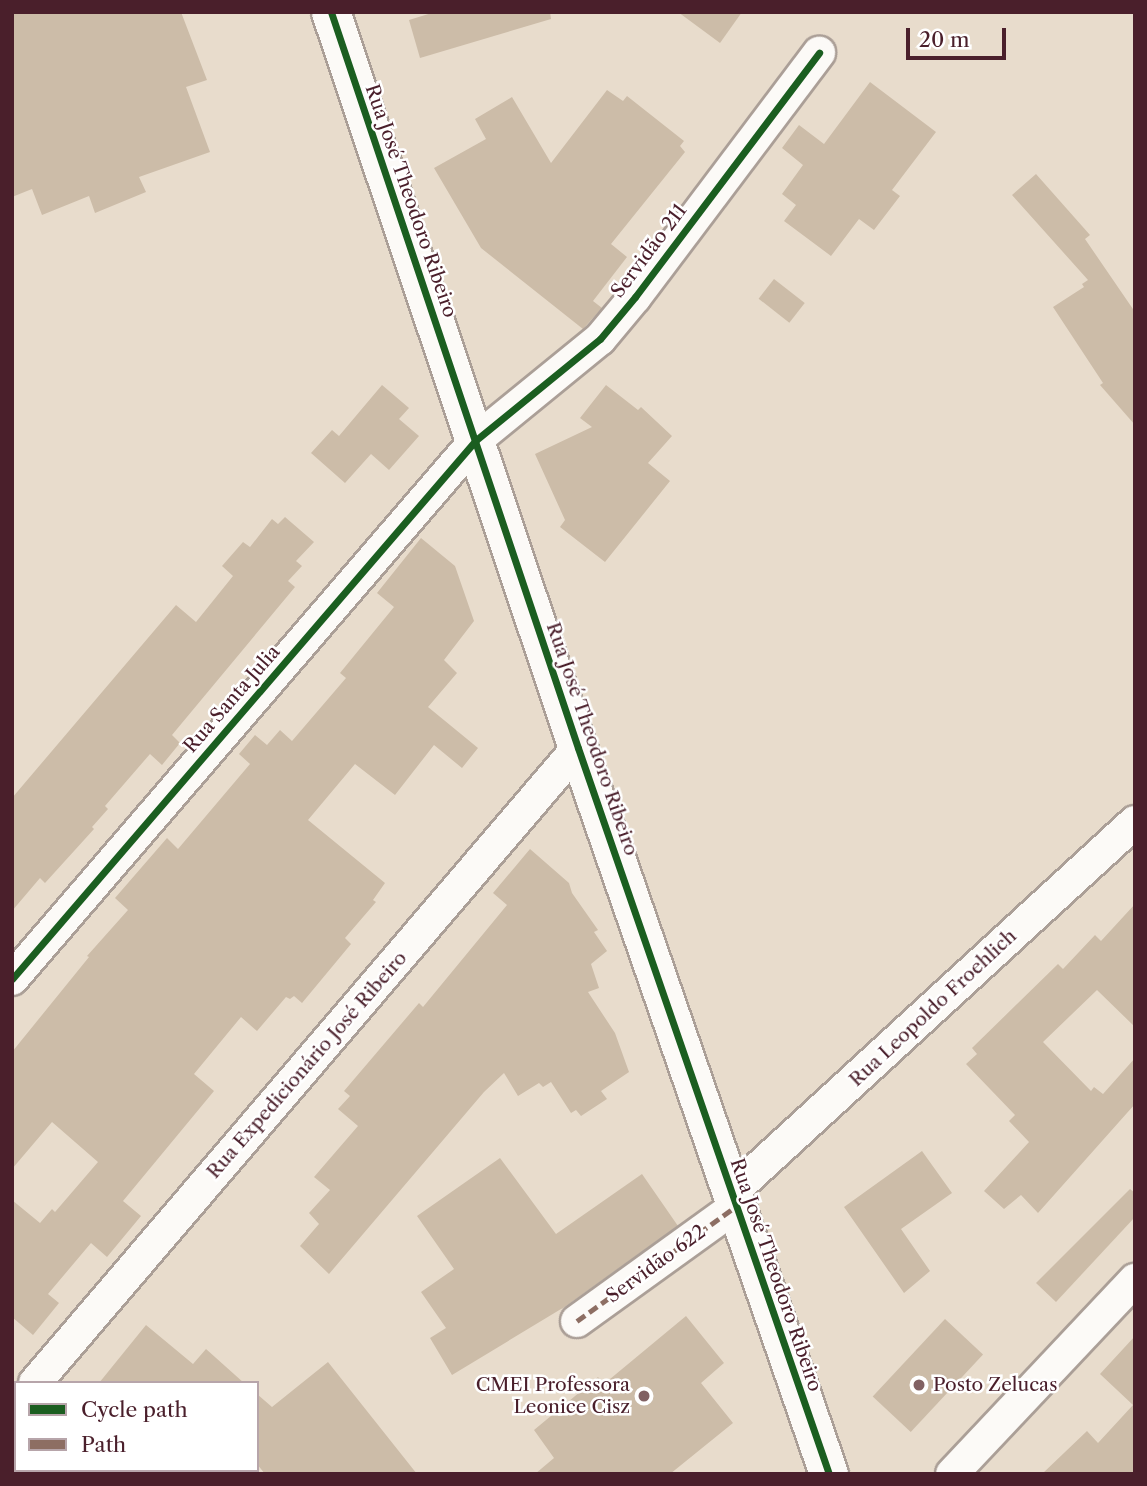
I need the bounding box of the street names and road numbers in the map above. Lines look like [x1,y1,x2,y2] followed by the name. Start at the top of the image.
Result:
[360,81,462,321] street label: Rua José Theodoro Ribeiro
[606,200,692,302] street label: Servidão 211
[541,619,643,859] street label: Rua José Theodoro Ribeiro
[179,640,285,758] street label: Rua Santa Julia
[845,925,1021,1091] street label: Rua Leopoldo Froehlich
[202,947,412,1183] street label: Rua Expedicionário José Ribeiro
[725,1155,827,1395] street label: Rua José Theodoro Ribeiro
[602,1220,710,1308] street label: Servidão 622

